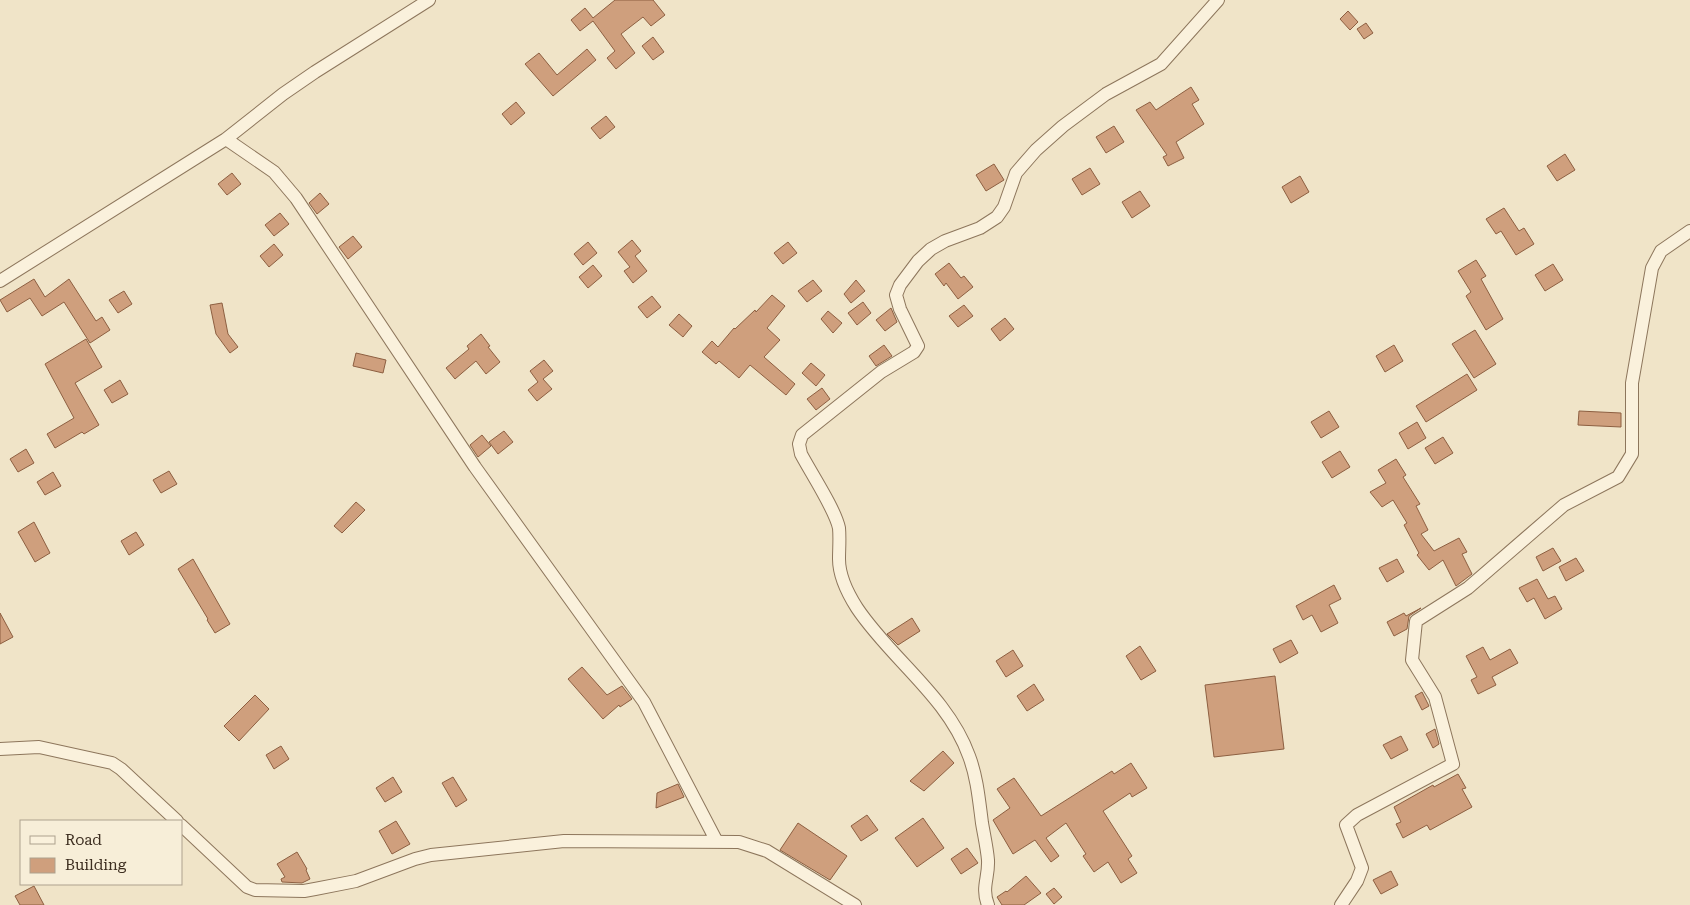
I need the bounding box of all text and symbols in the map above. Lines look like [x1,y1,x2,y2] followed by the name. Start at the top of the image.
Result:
[20,820,182,885] legend
[65,831,102,849] text: Road
[65,856,127,874] text: Building

